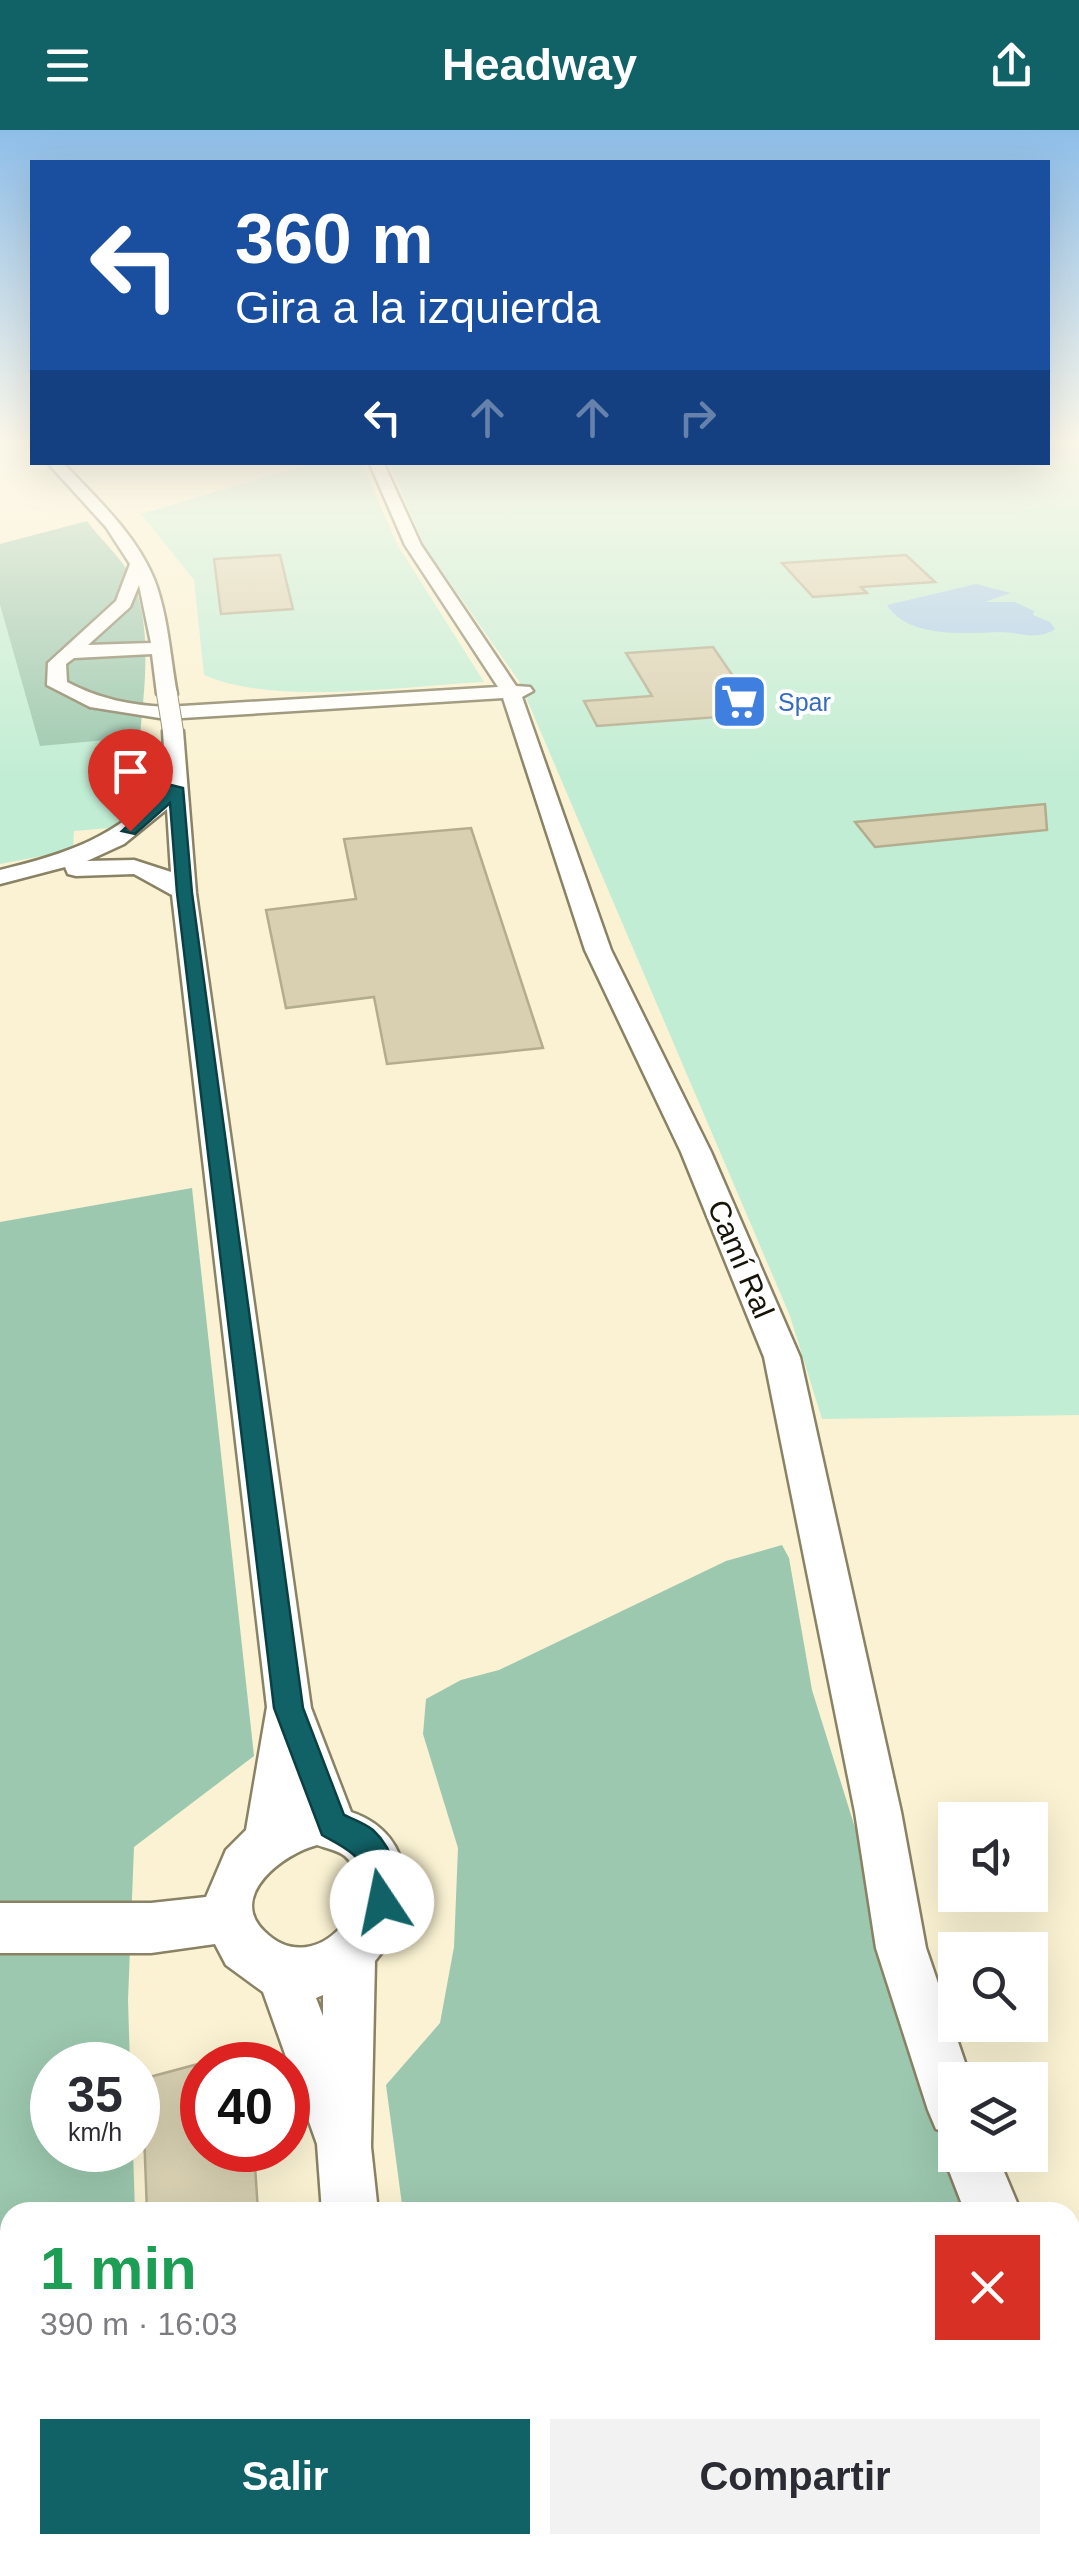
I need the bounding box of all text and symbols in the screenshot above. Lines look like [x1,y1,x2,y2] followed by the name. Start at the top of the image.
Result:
[40,38,95,93] icon: menu
[984,38,1039,93] icon: share
[442,39,637,90] text: Headway
[70,200,200,330] icon: left
[235,200,433,278] text: 360 m
[235,282,600,333] text: Gira a la izquierda
[355,390,410,445] icon: left
[460,390,515,445] icon: ahead
[565,390,620,445] icon: ahead
[670,390,725,445] icon: right
[709,672,769,732] supermarket icon: Spar
[778,688,831,716] place label: Spar
[88,729,173,832] pin
[103,744,158,799] icon: arrive
[701,1195,781,1323] street label: Camí Ral
[938,1802,1048,2172] map controls
[938,1802,1048,1912] button: sound
[330,1850,434,1954] position arrow
[938,1932,1048,2042] button: search
[180,2042,310,2172] speed limit sign: 40
[938,2062,1048,2172] button: layers
[67,2067,123,2123] text: 35
[68,2118,122,2146] text: km/h
[40,2235,197,2302] text: 1 min
[935,2235,1040,2340] button: close
[40,2306,237,2342] text: 390 m · 16:03
[40,2419,530,2534] button: Salir
[550,2419,1040,2534] button: Compartir

